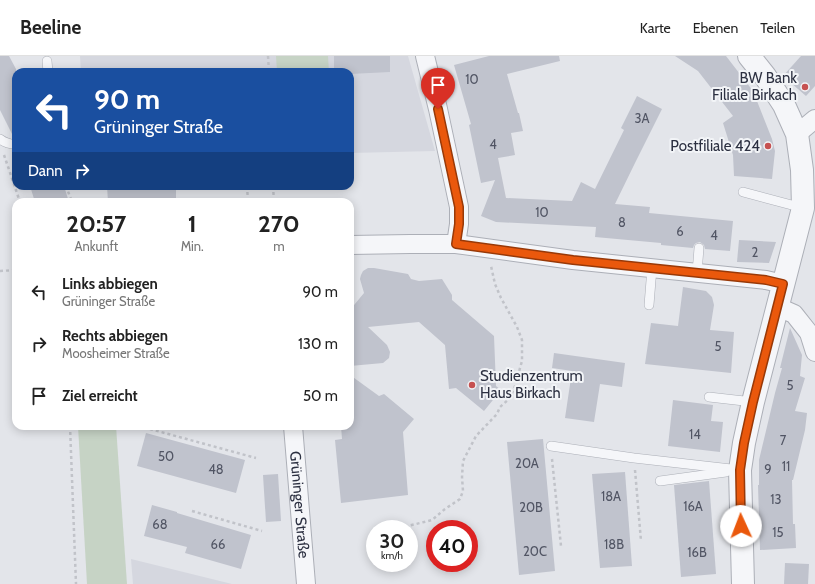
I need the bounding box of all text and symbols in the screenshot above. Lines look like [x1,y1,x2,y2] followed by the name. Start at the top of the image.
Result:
[20,16,81,39] text: Beeline
[640,19,671,37] text: Karte
[693,19,738,37] text: Ebenen
[760,19,795,37] text: Teilen
[421,68,455,109] pin
[712,69,797,104] place label: BW Bank Filiale Birkach
[465,71,479,87] house number: 10
[427,74,449,96] icon: arrive
[94,82,160,116] text: 90 m
[800,82,810,92] marker: BW Bank Filiale Birkach
[28,84,80,136] icon: left
[634,110,650,126] house number: 3A
[94,116,223,138] text: Grüninger Straße
[489,136,497,152] house number: 4
[670,137,760,155] place label: Postfiliale 424
[763,141,773,151] marker: Postfiliale 424
[71,160,93,182] icon: right
[28,162,63,180] text: Dann
[535,204,549,220] house number: 10
[66,209,126,238] text: 20:57
[188,209,197,238] text: 1
[258,209,300,238] text: 270
[618,214,626,230] house number: 8
[676,223,684,239] house number: 6
[710,227,718,243] house number: 4
[74,238,118,254] text: Ankunft
[181,238,204,254] text: Min.
[273,238,285,254] text: m
[752,244,759,260] house number: 2
[62,275,158,293] text: Links abbiegen
[28,281,50,303] icon: left
[302,283,338,301] text: 90 m
[62,293,155,309] text: Grüninger Straße
[62,327,168,345] text: Rechts abbiegen
[28,333,50,355] icon: right
[298,335,338,353] text: 130 m
[714,338,722,354] house number: 5
[62,345,170,361] text: Moosheimer Straße
[480,367,583,402] place label: Studienzentrum Haus Birkach
[786,377,794,393] house number: 5
[467,380,477,390] marker: Studienzentrum Haus Birkach
[28,385,50,407] icon: arrive
[62,387,138,405] text: Ziel erreicht
[303,387,338,405] text: 50 m
[689,426,701,442] house number: 14
[780,432,787,448] house number: 7
[158,448,174,464] house number: 50
[286,450,313,559] street label: Grüninger Straße
[515,455,539,471] house number: 20A
[782,458,790,474] house number: 11
[208,461,224,477] house number: 48
[764,461,772,477] house number: 9
[601,488,621,504] house number: 18A
[770,491,782,507] house number: 13
[683,498,703,514] house number: 16A
[519,499,543,515] house number: 20B
[720,505,762,547] position arrow
[152,516,168,532] house number: 68
[426,520,478,572] speed limit sign: 40
[772,524,784,540] house number: 15
[380,529,404,553] text: 30
[211,536,225,552] house number: 66
[604,536,624,552] house number: 18B
[523,543,547,559] house number: 20C
[687,544,707,560] house number: 16B
[381,549,403,562] text: km/h

